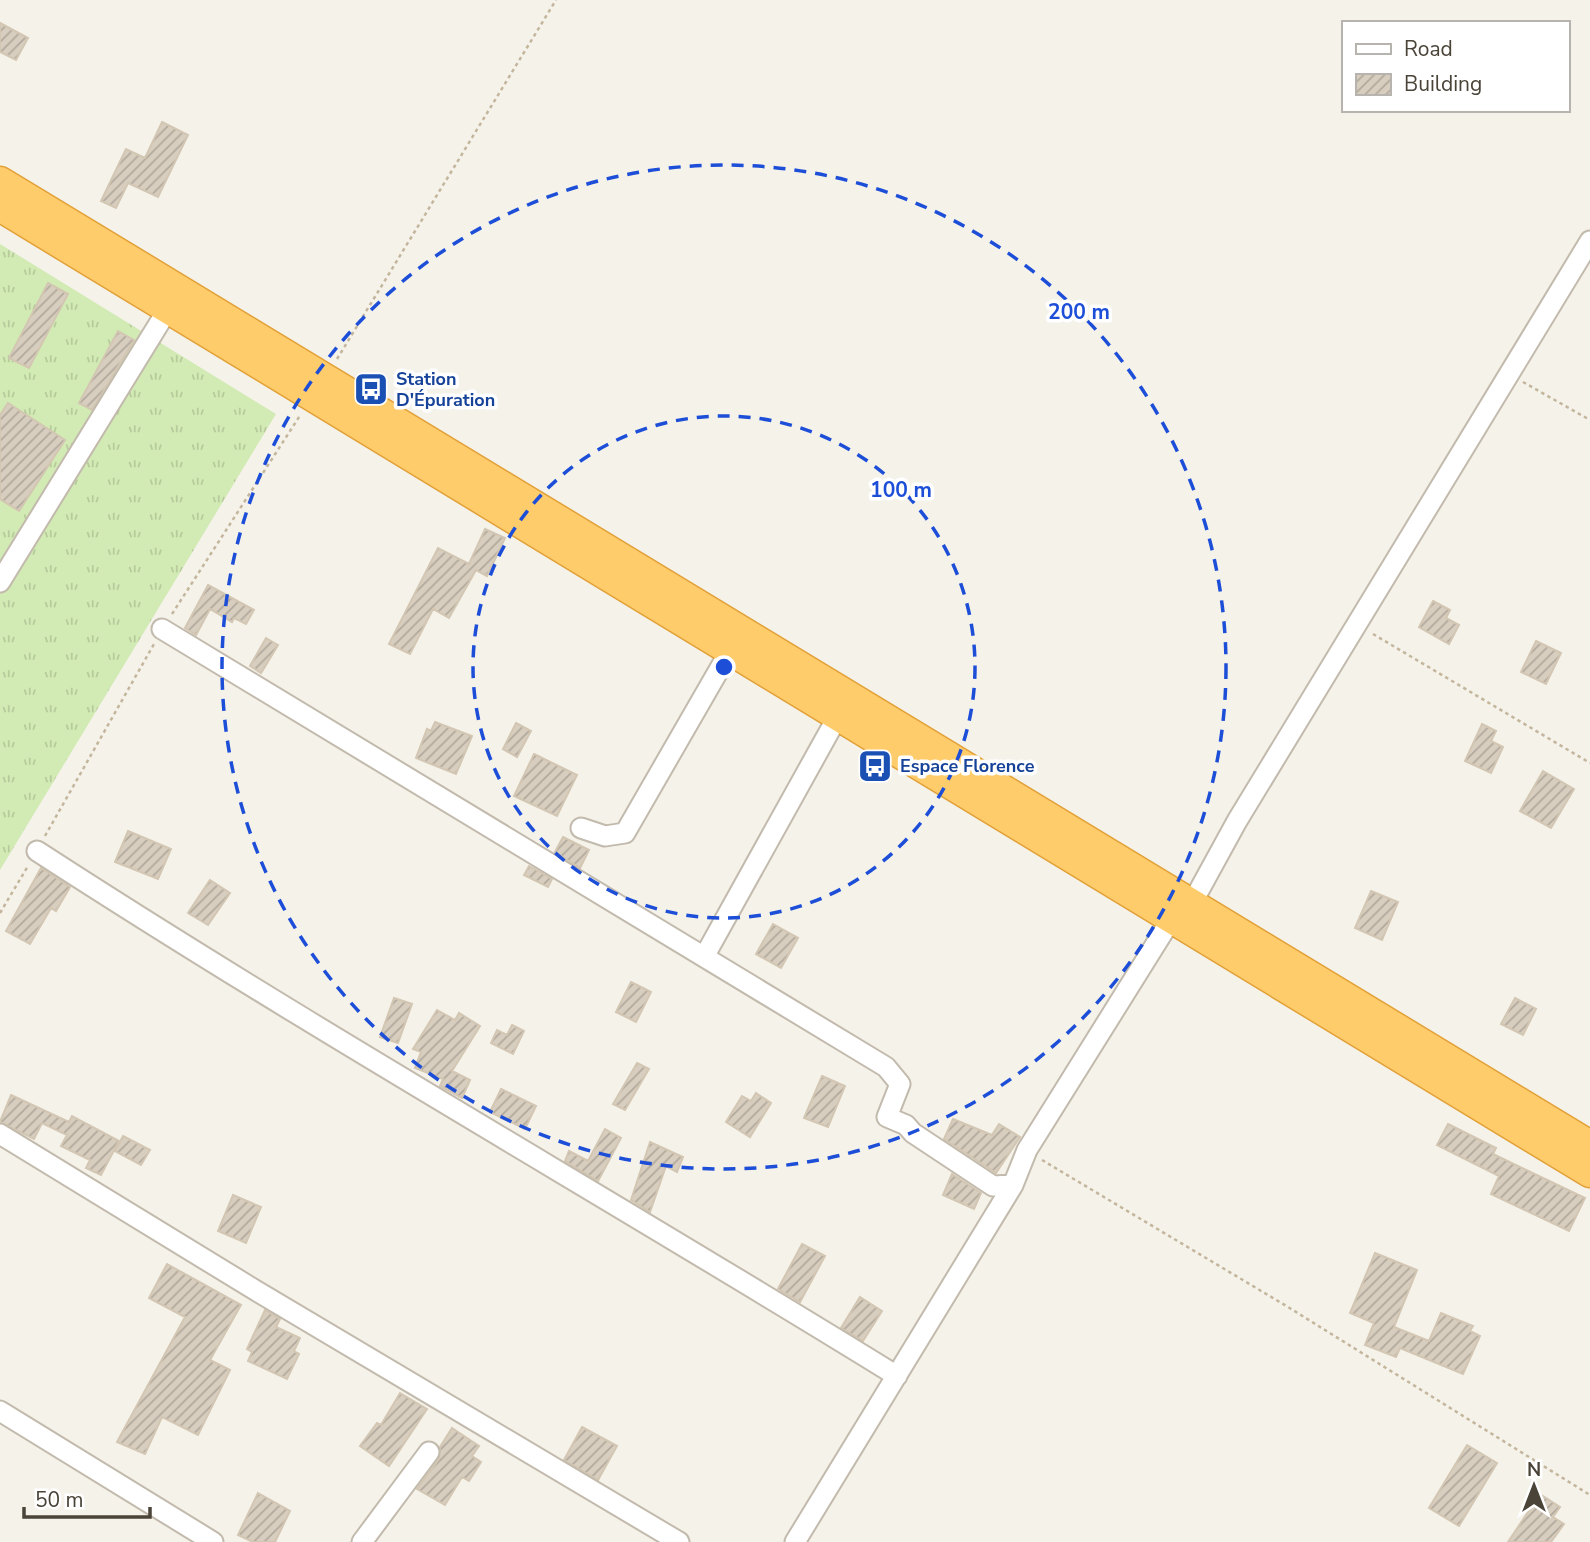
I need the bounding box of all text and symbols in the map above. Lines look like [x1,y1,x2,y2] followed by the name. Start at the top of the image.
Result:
[1342,21,1569,112] legend
[1404,35,1453,63] text: Road
[1404,70,1482,98] text: Building
[1048,298,1110,326] text: 200 m
[396,367,495,412] place label: Station D'Épuration
[352,370,390,408] bus stop icon: Station D'Épuration
[870,476,932,504] text: 100 m
[712,655,736,679] centre of rings
[856,747,894,785] bus stop icon: Espace Florence
[900,754,1035,778] place label: Espace Florence
[1499,1451,1569,1521] north arrow
[1527,1457,1541,1483] text: N
[24,1476,150,1520] scale bar
[35,1486,84,1514] text: 50 m

